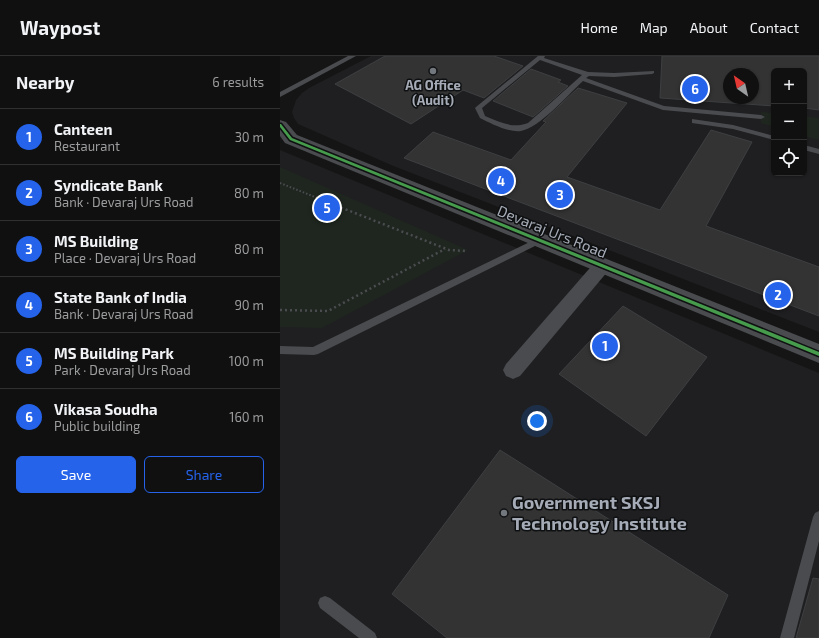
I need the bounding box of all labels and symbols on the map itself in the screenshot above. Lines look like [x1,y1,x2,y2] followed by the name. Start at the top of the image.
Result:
[428,66,438,76] marker: AG Office (Audit)
[723,68,759,104] north arrow
[682,74,708,104] pin: 6
[405,77,461,108] place label: AG Office (Audit)
[488,166,514,196] pin: 4
[547,180,573,210] pin: 3
[314,193,340,223] pin: 5
[494,201,610,262] street label: Devaraj Urs Road
[765,280,791,310] pin: 2
[592,331,618,361] pin: 1
[527,411,547,431] your location
[512,491,687,534] place label: Government SKSJ Technology Institute
[499,508,509,518] marker: Government SKSJ Technology Institute

